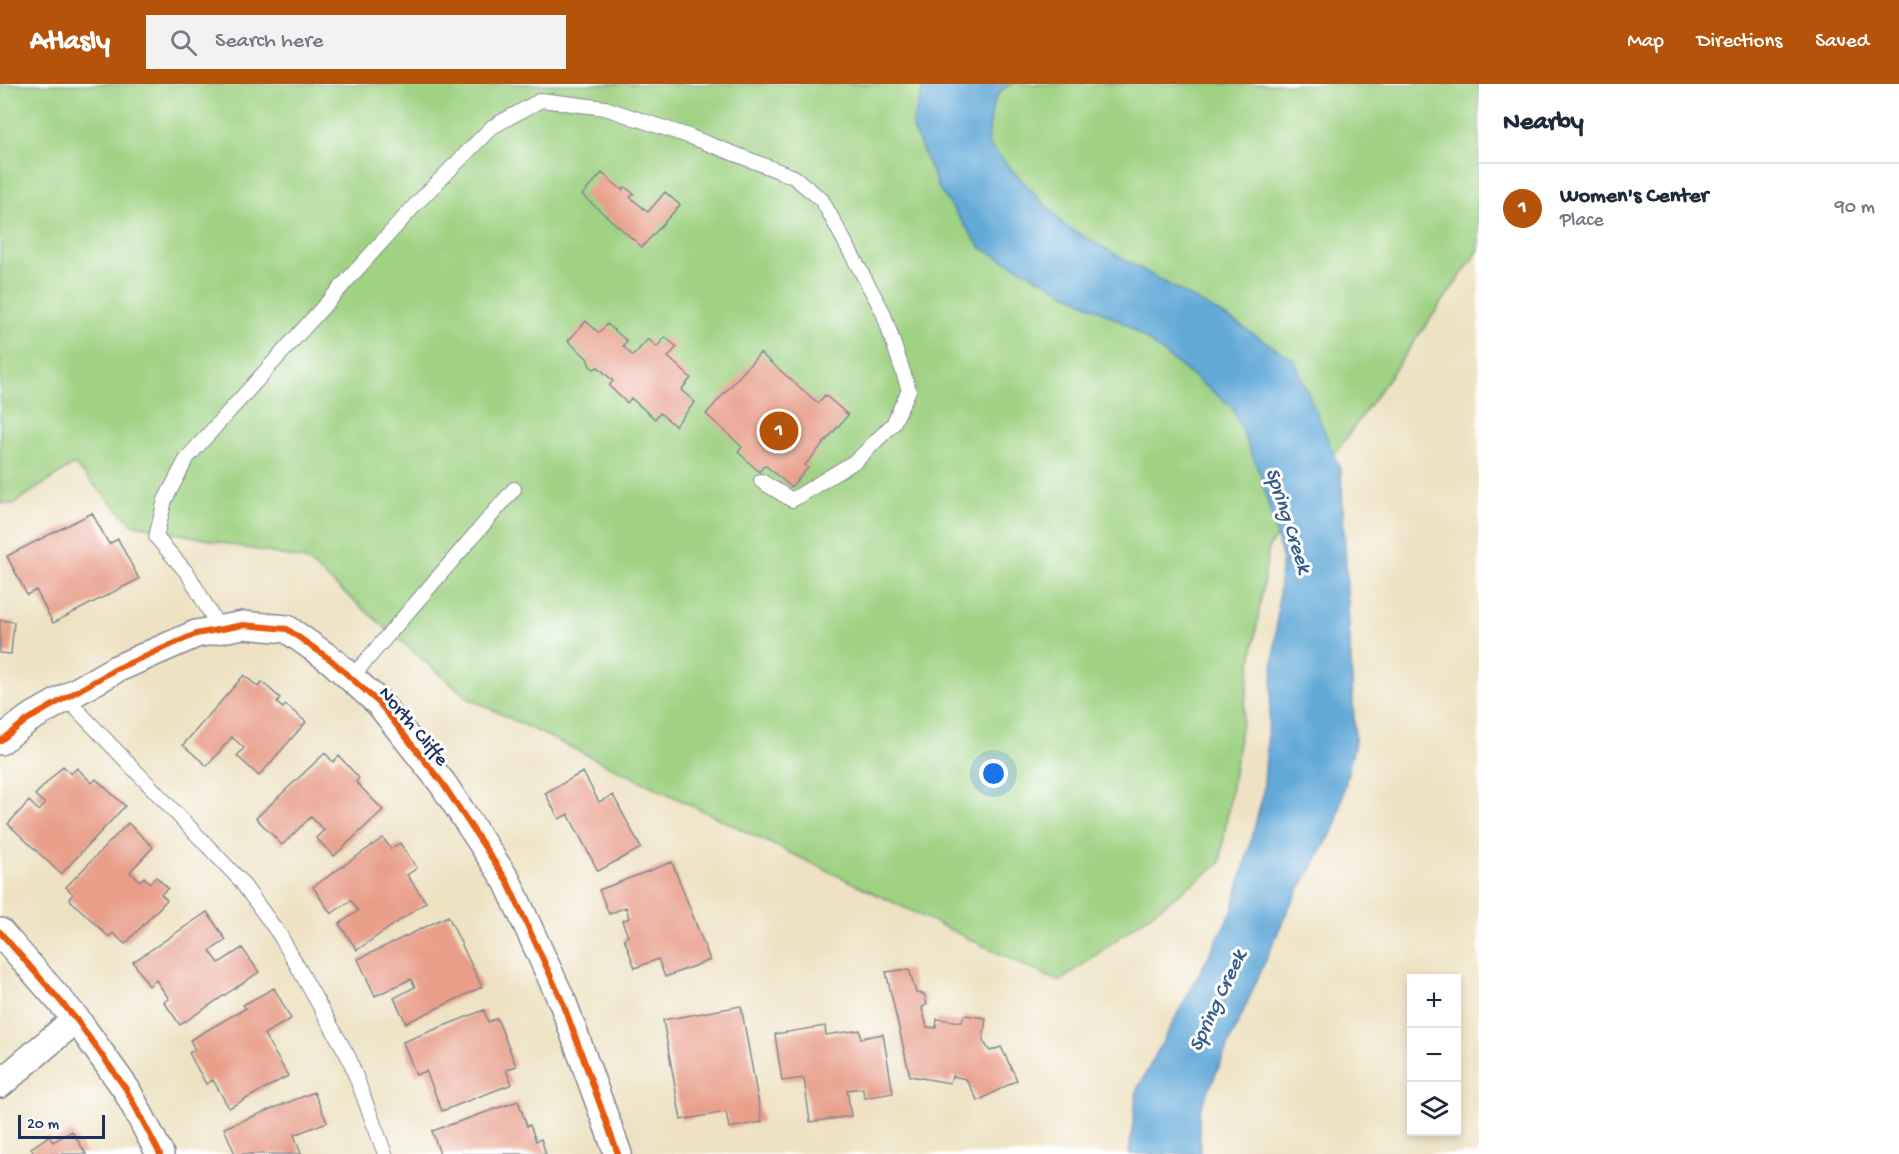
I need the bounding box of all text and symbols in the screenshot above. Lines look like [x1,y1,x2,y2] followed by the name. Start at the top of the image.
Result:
[146,15,566,69] search box
[30,26,110,59] text: Atlasly
[167,26,200,59] icon: search
[215,29,323,55] text: Search here
[1627,30,1664,55] text: Map
[1697,30,1782,55] text: Directions
[1815,30,1869,55] text: Saved
[1503,108,1584,139] text: Nearby
[1560,184,1708,210] text: Women's Center
[1518,197,1527,220] text: 1
[1835,197,1875,220] text: 90 m
[1560,210,1604,233] text: Place
[760,408,798,454] pin: 1
[1258,465,1316,579] water label: Spring Creek
[373,683,453,772] street label: North Cliffe
[979,759,1008,788] your location
[1185,945,1255,1056] water label: Spring Creek
[1407,974,1461,1136] map controls
[1407,974,1461,1028] button: +
[1407,1028,1461,1082] button: −
[1407,1082,1461,1136] button: layers
[18,1112,105,1140] scale bar
[27,1116,59,1135] text: 20 m

